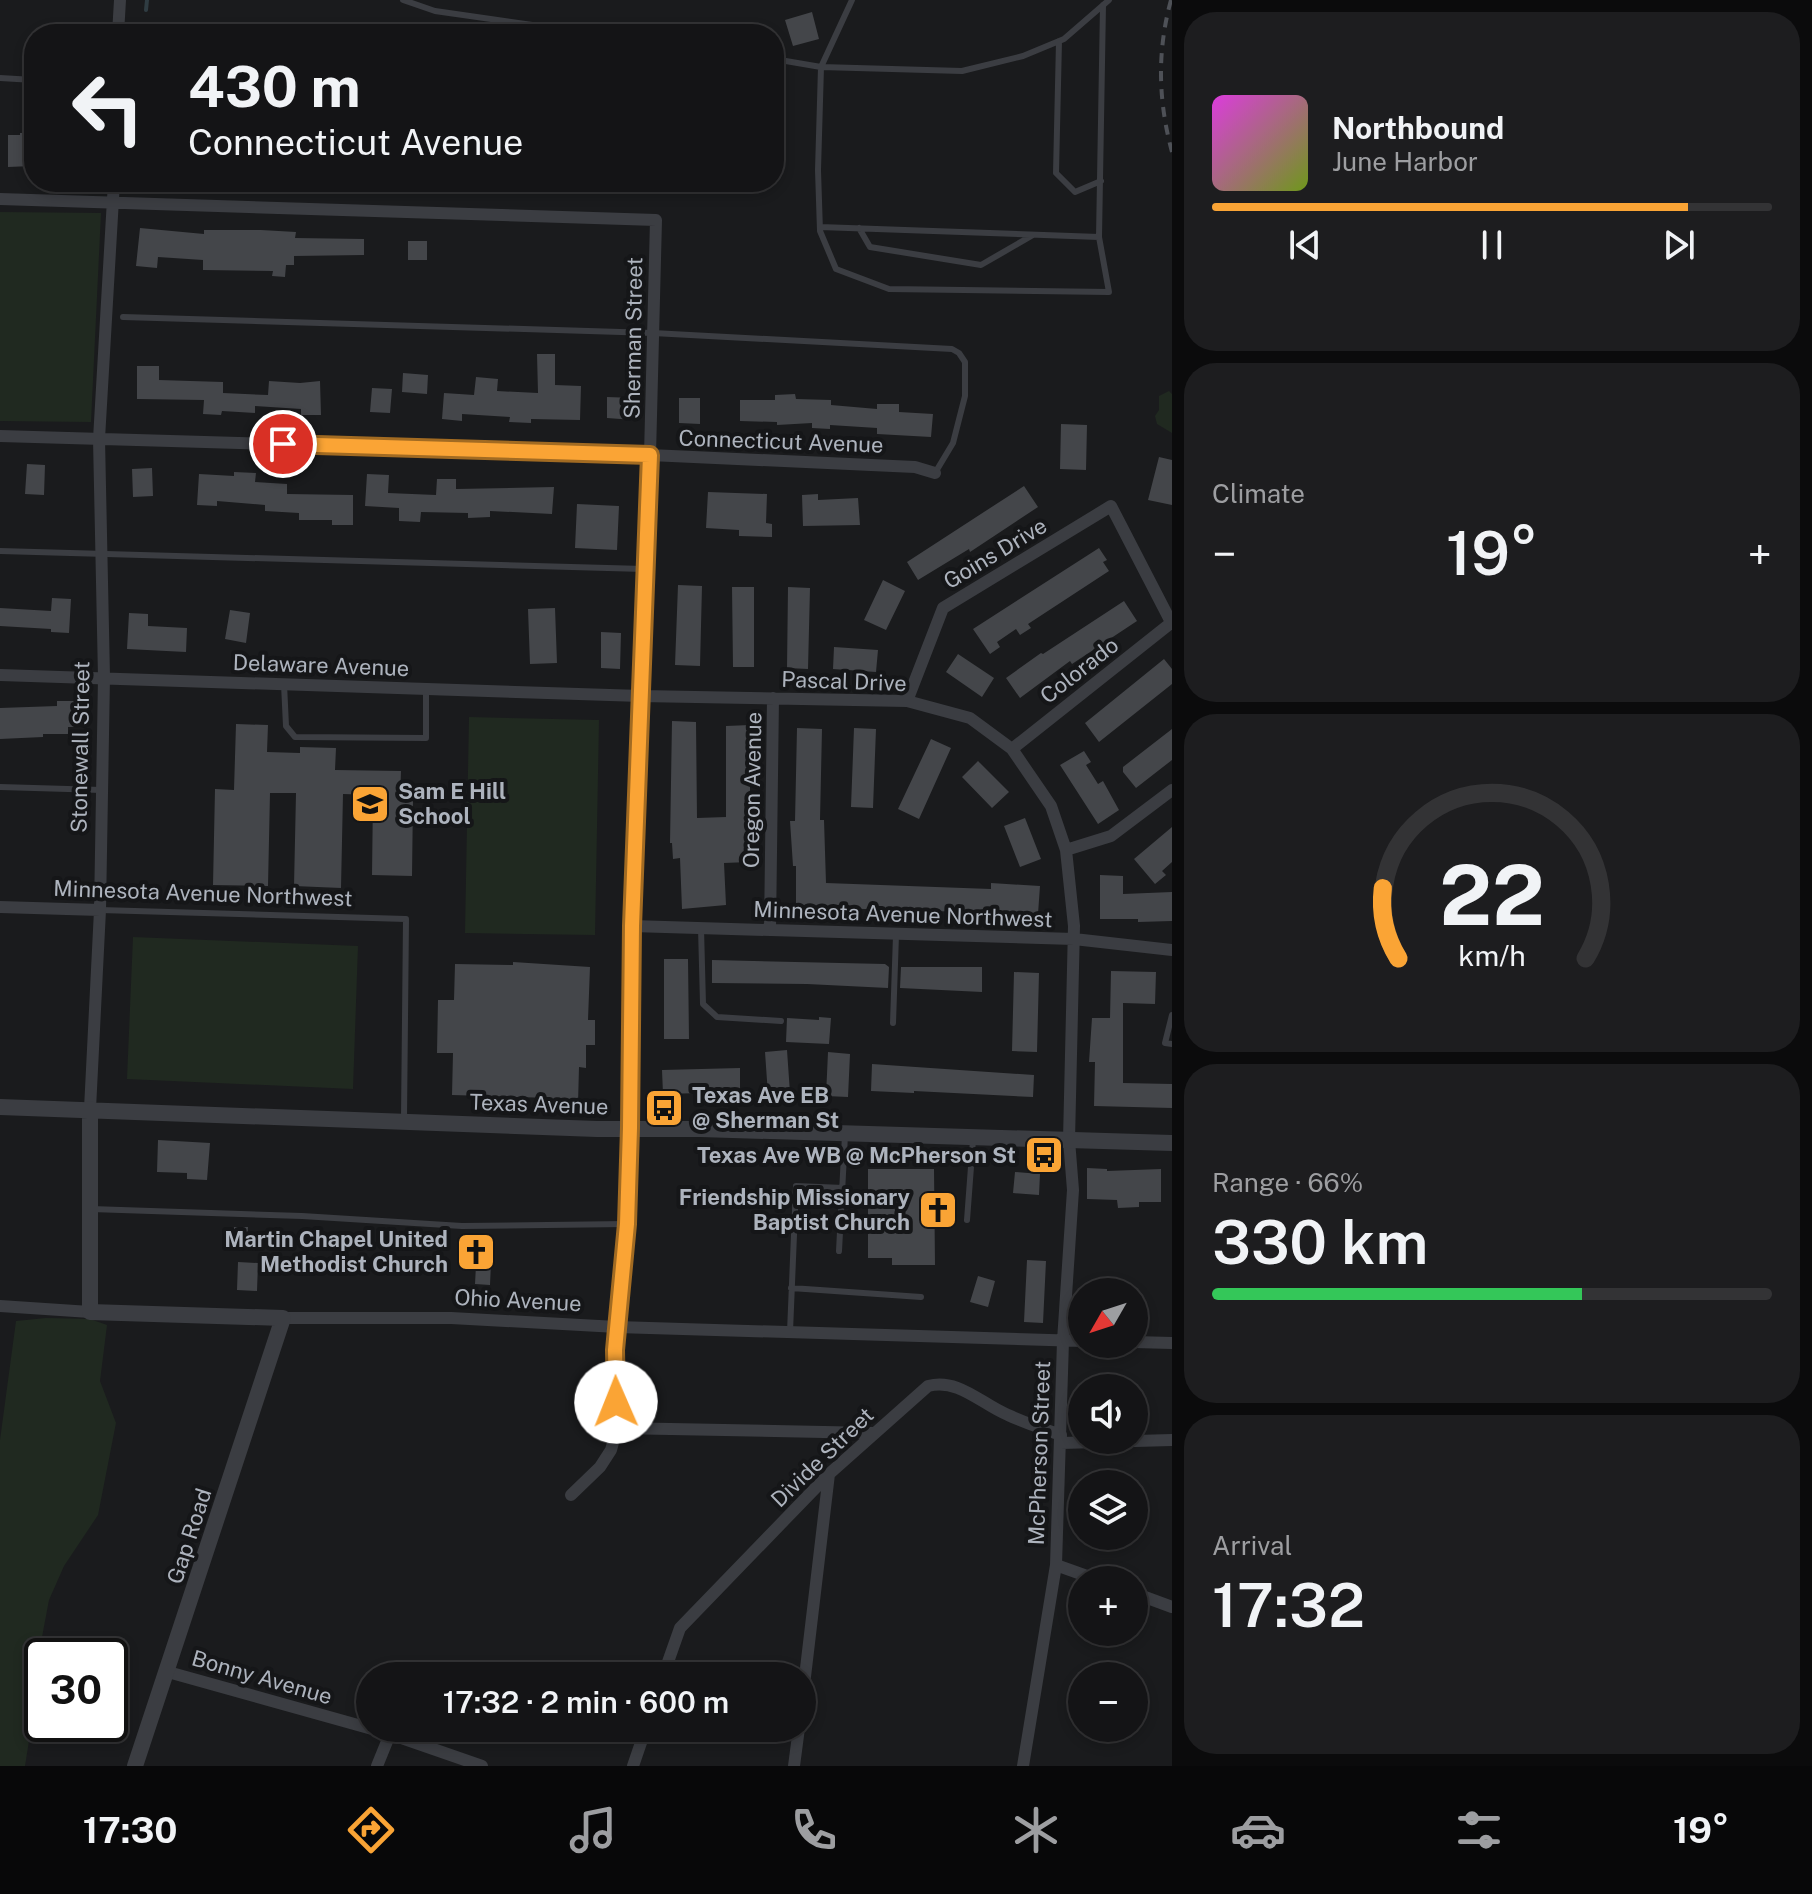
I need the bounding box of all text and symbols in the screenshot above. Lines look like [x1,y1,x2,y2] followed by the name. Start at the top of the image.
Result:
[188,54,361,120] text: 430 m
[56,56,160,160] icon: left
[1332,110,1504,146] text: Northbound
[188,121,523,163] text: Connecticut Avenue
[1332,146,1478,177] text: June Harbor
[1283,223,1327,267] icon: previous
[1470,223,1514,267] icon: pause
[1657,223,1701,267] icon: next
[619,257,647,419] street label: Sherman Street
[249,410,317,478] pin
[261,422,305,466] icon: arrive
[678,424,884,458] street label: Connecticut Avenue
[1212,478,1305,509] text: Climate
[939,512,1051,594] street label: Goins Drive
[1446,518,1538,589] text: 19°
[1212,528,1236,580] text: −
[1748,528,1772,580] text: +
[1035,631,1123,709] street label: Colorado
[232,649,410,681] street label: Delaware Avenue
[66,661,94,833] street label: Stonewall Street
[781,666,907,696] street label: Pascal Drive
[738,712,766,868] street label: Oregon Avenue
[398,778,506,829] place label: Sam E Hill School
[349,783,391,825] school or university icon: Sam E Hill School
[1439,846,1545,944] text: 22
[53,875,353,911] street label: Minnesota Avenue Northwest
[753,896,1053,932] street label: Minnesota Avenue Northwest
[1458,939,1526,972] text: km/h
[692,1082,839,1133] place label: Texas Ave EB @ Sherman St
[643,1087,685,1129] bus stop icon: Texas Ave EB @ Sherman St
[469,1089,609,1119] street label: Texas Avenue
[1023,1134,1065,1176] bus stop icon: Texas Ave WB @ McPherson St
[697,1142,1016,1168] place label: Texas Ave WB @ McPherson St
[1212,1167,1363,1198] text: Range · 66%
[679,1184,911,1235] place label: Friendship Missionary Baptist Church
[917,1189,959,1231] church icon: Friendship Missionary Baptist Church
[1212,1207,1428,1278] text: 330 km
[224,1226,448,1277] place label: Martin Chapel United Methodist Church
[455,1231,497,1273] church icon: Martin Chapel United Methodist Church
[1068,1278,1148,1358] north arrow
[1068,1278,1148,1742] map controls
[454,1284,582,1316] street label: Ohio Avenue
[574,1360,658,1444] position arrow
[1023,1360,1055,1546] street label: McPherson Street
[1068,1374,1148,1454] button: sound
[765,1402,879,1512] street label: Divide Street
[1068,1470,1148,1550] button: layers
[161,1485,217,1587] street label: Gap Road
[1212,1530,1292,1561] text: Arrival
[1068,1566,1148,1646] button: +
[1212,1570,1365,1641] text: 17:32
[24,1638,128,1742] speed limit sign: 30
[189,1645,335,1709] street label: Bonny Avenue
[1068,1662,1148,1742] button: −
[443,1684,729,1720] text: 17:32 · 2 min · 600 m
[343,1802,399,1858] icon: directions
[565,1802,621,1858] icon: music
[786,1802,842,1858] icon: phone
[1008,1802,1064,1858] icon: climate
[1230,1802,1286,1858] icon: car
[1451,1802,1507,1858] icon: filters
[83,1809,178,1851] text: 17:30
[1673,1809,1729,1851] text: 19°

